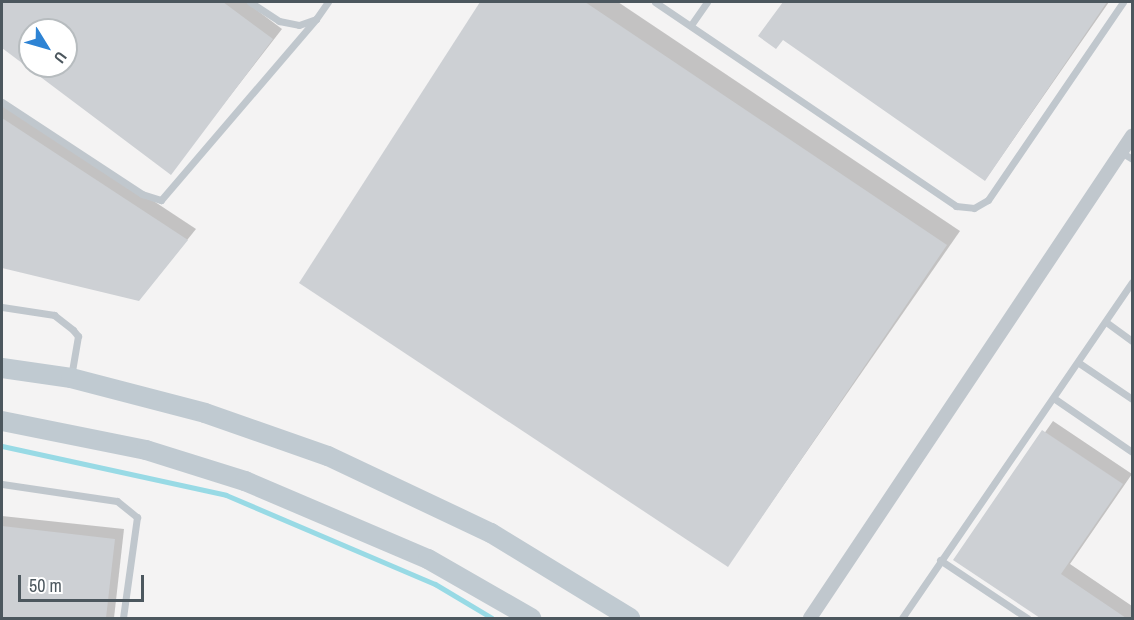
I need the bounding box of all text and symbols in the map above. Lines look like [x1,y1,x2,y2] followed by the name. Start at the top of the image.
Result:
[18,18,78,78] north arrow
[49,47,72,68] text: U
[21,563,147,601] scale bar
[29,573,62,598] text: 50 m

